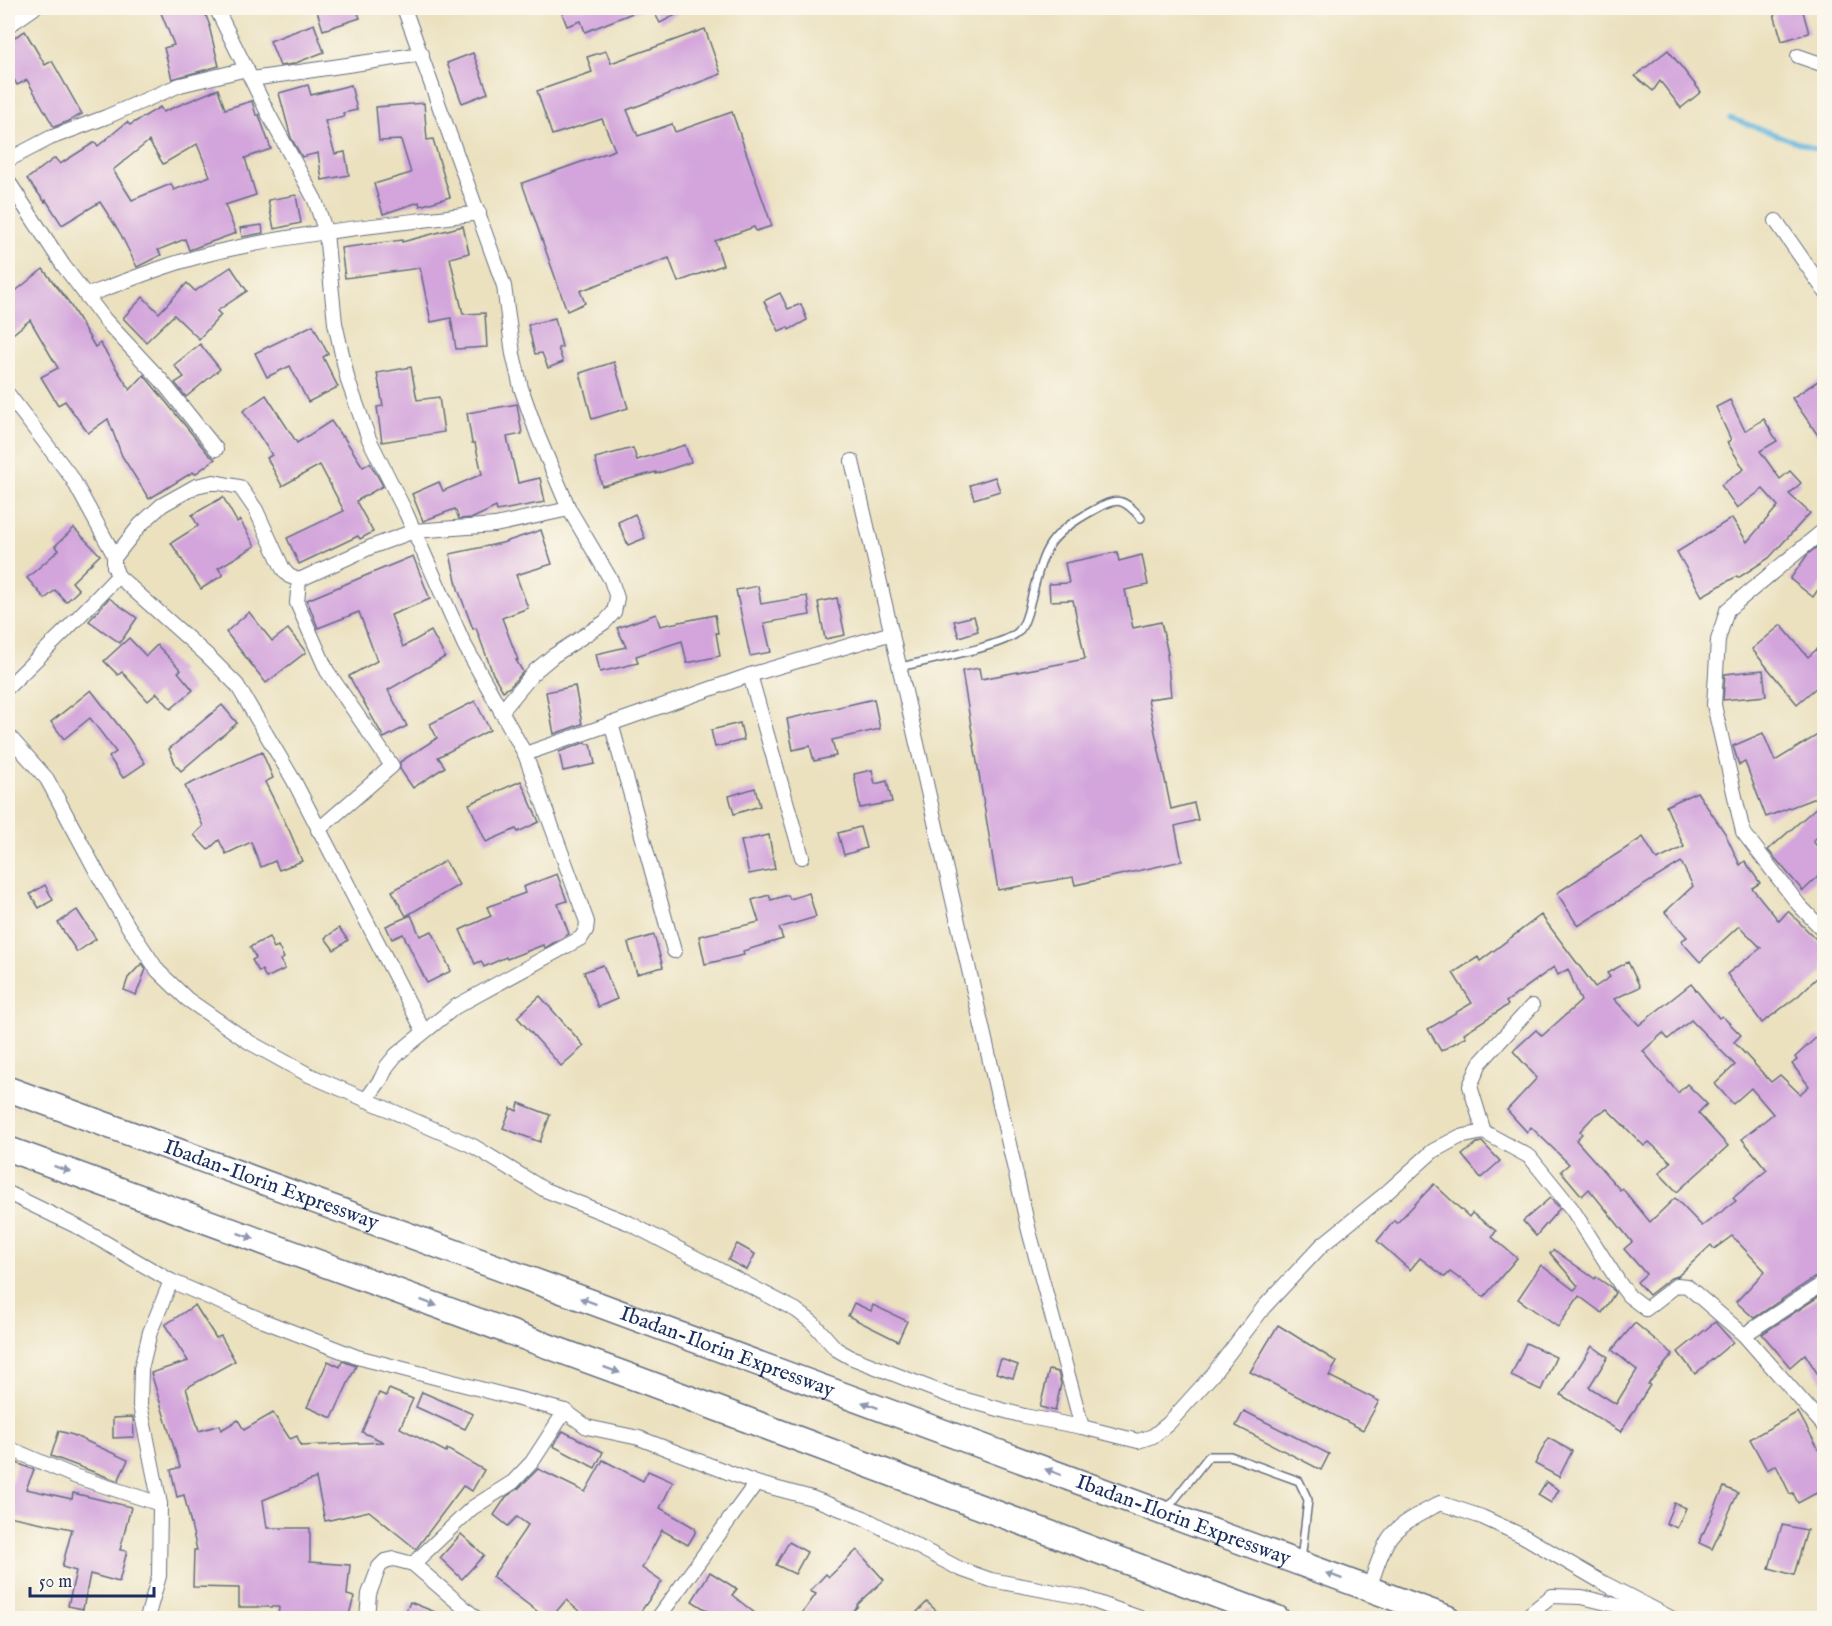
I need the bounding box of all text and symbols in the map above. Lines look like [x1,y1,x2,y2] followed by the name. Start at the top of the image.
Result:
[160,1133,383,1237] street label: Ibadan-Ilorin Expressway
[54,1165,72,1175] one-way arrow
[237,1232,255,1242] one-way arrow
[579,1295,597,1305] one-way arrow
[420,1298,438,1308] one-way arrow
[616,1300,839,1404] street label: Ibadan-Ilorin Expressway
[603,1365,621,1375] one-way arrow
[861,1399,879,1409] one-way arrow
[1043,1467,1061,1477] one-way arrow
[1072,1468,1295,1573] street label: Ibadan-Ilorin Expressway
[30,1560,154,1598] scale bar
[39,1571,72,1594] text: 50 m
[1325,1571,1343,1581] one-way arrow

